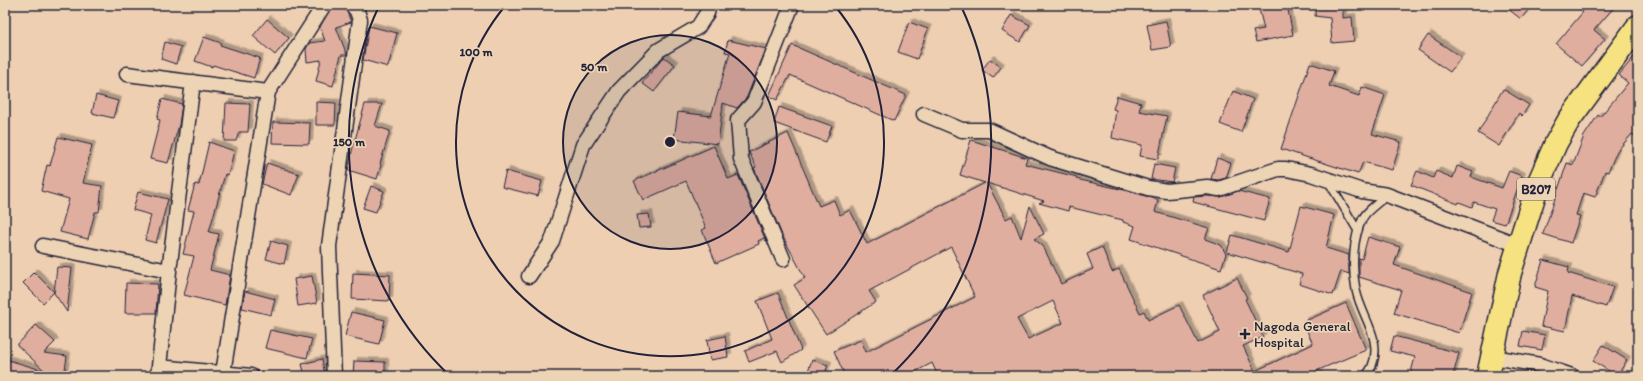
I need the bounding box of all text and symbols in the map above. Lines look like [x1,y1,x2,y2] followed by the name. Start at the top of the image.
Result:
[459,45,493,59] text: 100 m
[581,60,608,74] text: 50 m
[333,135,366,149] text: 150 m
[663,135,677,149] centre of rings
[1517,178,1555,200] road number: B207
[1254,318,1351,351] place label: Nagoda General Hospital
[1239,328,1251,340] marker: Nagoda General Hospital

